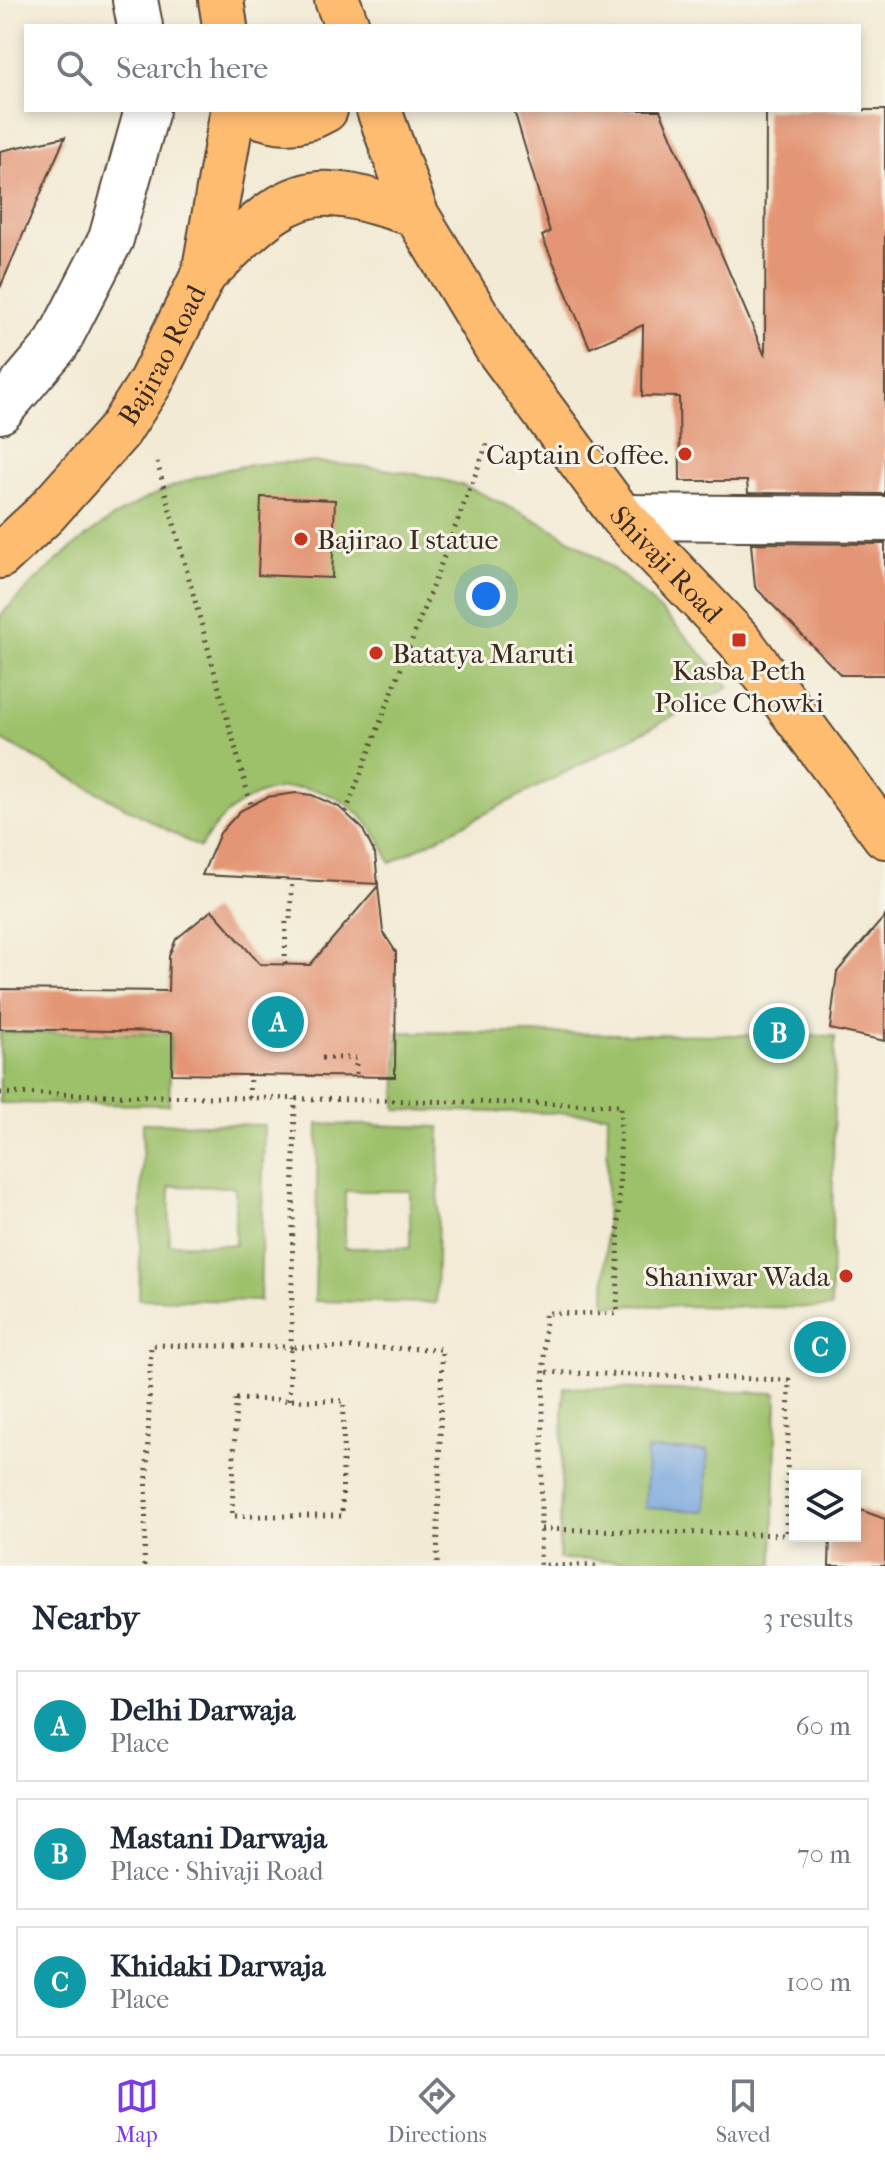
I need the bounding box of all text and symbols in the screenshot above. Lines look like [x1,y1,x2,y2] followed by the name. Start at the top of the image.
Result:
[24,24,861,112] search box
[52,46,96,90] icon: search
[116,51,268,86] text: Search here
[111,279,213,431] street label: Bajirao Road
[486,438,669,471] place label: Captain Coffee.
[676,445,694,463] marker: Captain Coffee.
[603,500,730,630] street label: Shivaji Road
[317,523,499,556] place label: Bajirao I statue
[292,530,310,548] marker: Bajirao I statue
[466,576,506,616] your location
[730,631,748,649] marker: Kasba Peth Police Chowki
[392,637,574,670] place label: Batatya Maruti
[367,644,385,662] marker: Batatya Maruti
[654,654,824,719] place label: Kasba Peth Police Chowki
[252,992,304,1052] pin: A
[753,1003,805,1063] pin: B
[645,1260,831,1293] place label: Shaniwar Wada
[837,1267,855,1285] marker: Shaniwar Wada
[794,1317,846,1377] pin: C
[789,1470,861,1542] map controls
[789,1470,861,1542] button: layers
[32,1598,139,1638] text: Nearby
[763,1603,853,1634] text: 3 results
[110,1693,295,1728] text: Delhi Darwaja
[52,1711,68,1742] text: A
[795,1711,851,1742] text: 60 m
[110,1728,169,1759] text: Place
[110,1821,327,1856] text: Mastani Darwaja
[52,1839,68,1870] text: B
[797,1839,851,1870] text: 70 m
[110,1856,323,1887] text: Place · Shivaji Road
[110,1949,325,1984] text: Khidaki Darwaja
[51,1967,69,1998] text: C
[786,1967,851,1998] text: 100 m
[110,1984,169,2015] text: Place
[115,2074,159,2148] tab: Map
[388,2074,487,2148] tab: Directions
[716,2074,770,2148] tab: Saved

